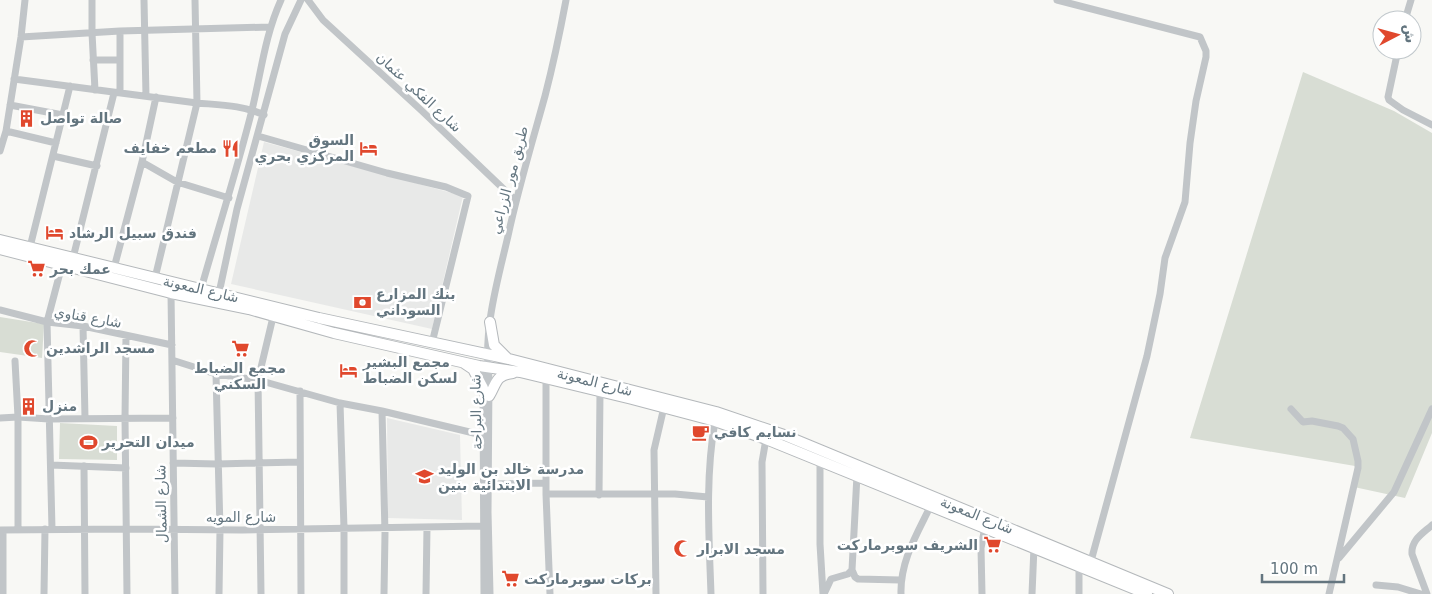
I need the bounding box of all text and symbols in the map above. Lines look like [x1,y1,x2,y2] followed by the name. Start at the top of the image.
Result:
[1372,10,1422,60] north arrow
[1401,23,1419,44] text: ش
[373,49,465,136] street label: شارع الفكي عثمان
[16,108,36,128] building icon: صالة تواصل
[40,110,122,127] place label: صالة تواصل
[487,124,532,236] street label: طريق مور الزراعي
[254,132,354,166] place label: السوق المركزي بحري
[221,138,241,158] restaurant icon: مطعم خفايف
[358,138,378,158] hotel icon: السوق المركزي بحري
[124,140,217,156] place label: مطعم خفايف
[45,223,65,243] hotel icon: فندق سبيل الرشاد
[69,225,197,242] place label: فندق سبيل الرشاد
[26,259,46,279] supermarket icon: عمك بحر
[49,261,111,278] place label: عمك بحر
[161,273,240,306] street label: شارع المعونة
[376,286,455,319] place label: بنك المزارع السوداني
[352,292,372,312] bank icon: بنك المزارع السوداني
[53,303,123,332] street label: شارع قناوي
[22,338,42,358] mosque icon: مسجد الراشدين
[230,338,250,358] supermarket icon: مجمع الضباط السكني
[46,340,155,357] place label: مسجد الراشدين
[362,354,457,387] place label: مجمع البشير لسكن الضباط
[194,360,286,393] place label: مجمع الضباط السكني
[339,360,359,380] hotel icon: مجمع البشير لسكن الضباط
[555,365,634,400] street label: شارع المعونة
[467,374,486,450] street label: شارع البراحة
[18,396,38,416] building icon: منزل
[42,398,77,415] place label: منزل
[690,422,710,442] cafe icon: نسايم كافي
[714,424,797,441] place label: نسايم كافي
[78,432,98,452] sports icon: ميدان التحرير
[101,434,195,451] place label: ميدان التحرير
[438,461,584,494] place label: مدرسة خالد بن الوليد الابتدائية بنين
[152,464,171,544] street label: شارع الشمال
[414,467,434,487] school or university icon: مدرسة خالد بن الوليد الابتدائية بنين
[938,493,1016,538] street label: شارع المعونة
[206,509,276,526] street label: شارع المويه
[982,535,1002,555] supermarket icon: الشريف سوبرماركت
[837,537,978,554] place label: الشريف سوبرماركت
[673,539,693,559] mosque icon: مسجد الابرار
[696,541,785,558] place label: مسجد الابرار
[1262,552,1344,584] scale bar
[1270,560,1318,578] text: 100 m
[500,569,520,589] supermarket icon: بركات سوبرماركت
[524,571,652,588] place label: بركات سوبرماركت

